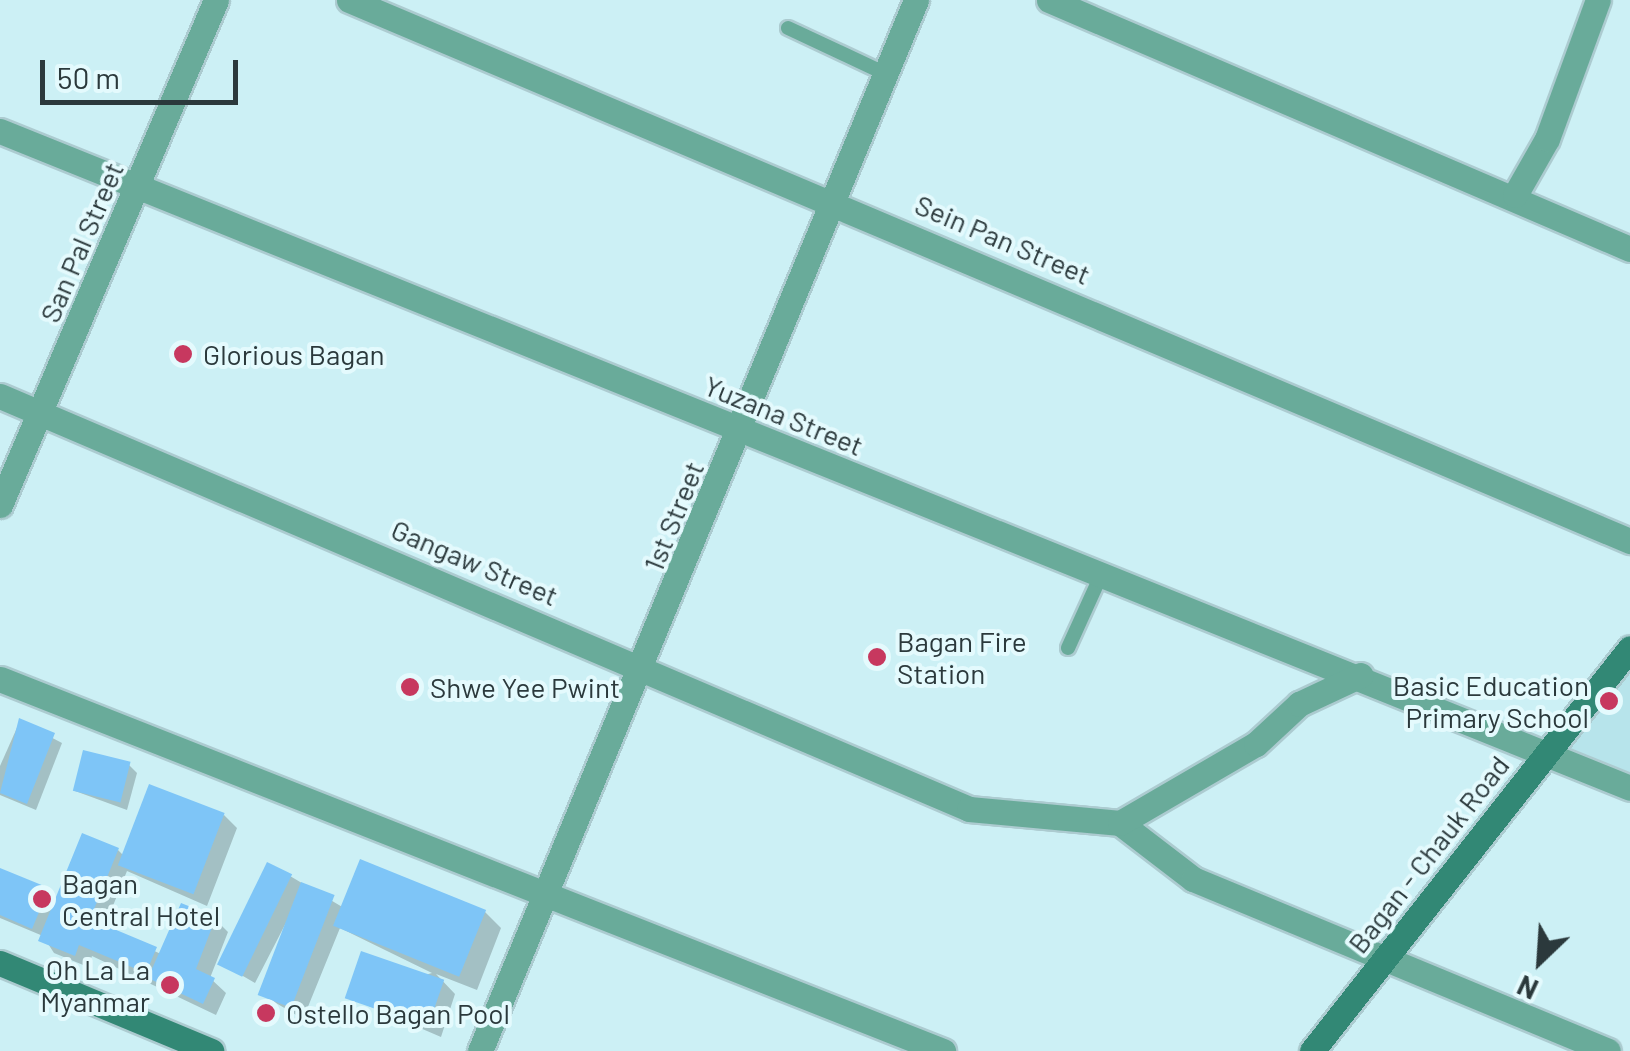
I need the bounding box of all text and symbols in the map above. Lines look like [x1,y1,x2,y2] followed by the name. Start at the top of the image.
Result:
[45,40,242,102] scale bar
[57,59,120,95] text: 50 m
[32,157,130,327] street label: San Pal Street
[910,187,1096,291] street label: Sein Pan Street
[203,337,385,371] place label: Glorious Bagan
[172,343,194,365] marker: Glorious Bagan
[700,368,868,462] street label: Yuzana Street
[636,456,710,576] street label: 1st Street
[387,512,563,612] street label: Gangaw Street
[897,624,1027,690] place label: Bagan Fire Station
[866,646,888,668] marker: Bagan Fire Station
[1393,668,1589,734] place label: Basic Education Primary School
[430,670,620,704] place label: Shwe Yee Pwint
[399,676,421,698] marker: Shwe Yee Pwint
[1598,690,1620,712] marker: Basic Education Primary School
[1340,749,1516,959] street label: Bagan - Chauk Road
[62,866,220,932] place label: Bagan Central Hotel
[31,888,53,910] marker: Bagan Central Hotel
[1490,911,1590,1011] north arrow
[40,952,150,1018] place label: Oh La La Myanmar
[1512,969,1543,1008] text: N
[159,974,181,996] marker: Oh La La Myanmar
[286,996,510,1030] place label: Ostello Bagan Pool
[255,1002,277,1024] marker: Ostello Bagan Pool

